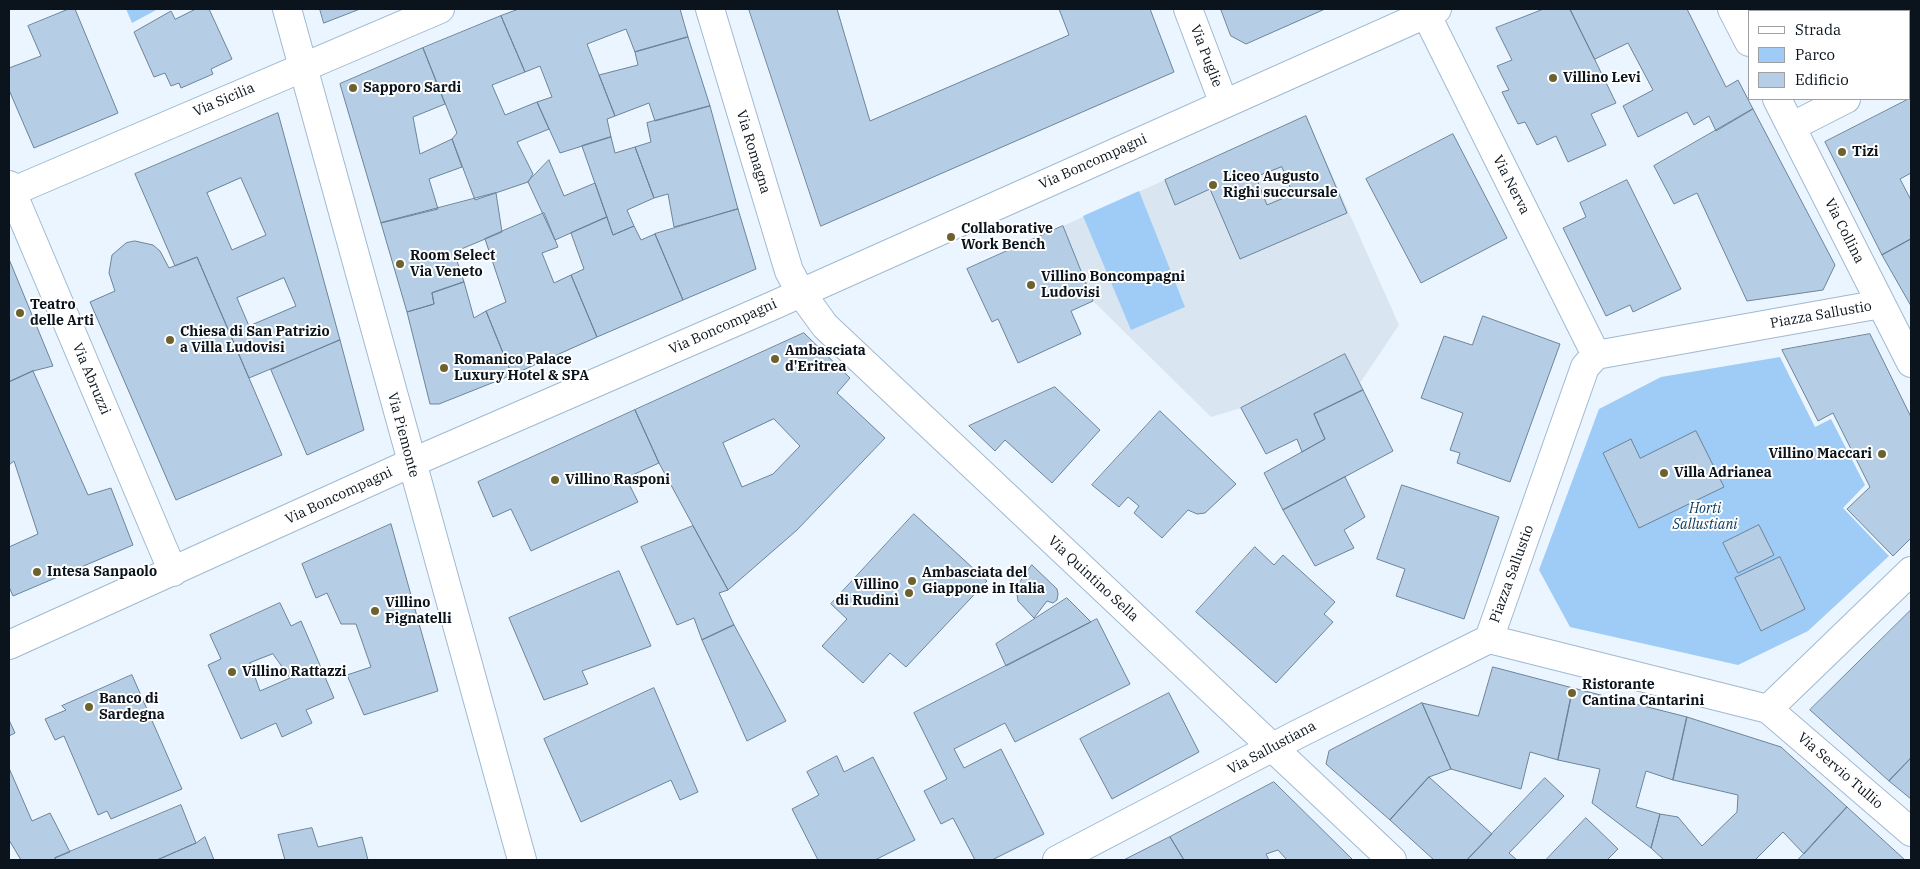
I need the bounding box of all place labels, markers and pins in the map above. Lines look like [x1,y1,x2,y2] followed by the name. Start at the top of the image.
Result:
[1563,70,1641,86] place label: Villino Levi
[1547,72,1559,84] marker: Villino Levi
[363,80,461,96] place label: Sapporo Sardi
[347,82,359,94] marker: Sapporo Sardi
[1852,144,1879,160] place label: Tizi
[1836,146,1848,158] marker: Tizi
[1223,169,1338,202] place label: Liceo Augusto Righi succursale
[1207,179,1219,191] marker: Liceo Augusto Righi succursale
[961,221,1053,253] place label: Collaborative Work Bench
[945,231,957,243] marker: Collaborative Work Bench
[410,248,495,280] place label: Room Select Via Veneto
[394,258,406,270] marker: Room Select Via Veneto
[1041,269,1185,302] place label: Villino Boncompagni Ludovisi
[1025,279,1037,291] marker: Villino Boncompagni Ludovisi
[30,297,94,330] place label: Teatro delle Arti
[14,307,26,319] marker: Teatro delle Arti
[180,324,330,357] place label: Chiesa di San Patrizio a Villa Ludovisi
[164,334,176,346] marker: Chiesa di San Patrizio a Villa Ludovisi
[785,343,866,376] place label: Ambasciata d'Eritrea
[454,352,589,384] place label: Romanico Palace Luxury Hotel & SPA
[769,353,781,365] marker: Ambasciata d'Eritrea
[438,362,450,374] marker: Romanico Palace Luxury Hotel & SPA
[1768,446,1872,462] place label: Villino Maccari
[1876,448,1888,460] marker: Villino Maccari
[1674,465,1772,481] place label: Villa Adrianea
[1658,467,1670,479] marker: Villa Adrianea
[565,472,670,488] place label: Villino Rasponi
[549,474,561,486] marker: Villino Rasponi
[47,564,157,580] place label: Intesa Sanpaolo
[922,565,1045,598] place label: Ambasciata del Giappone in Italia
[31,566,43,578] marker: Intesa Sanpaolo
[906,575,918,587] marker: Ambasciata del Giappone in Italia
[835,577,899,610] place label: Villino di Rudinì
[903,587,915,599] marker: Villino di Rudinì
[385,595,452,628] place label: Villino Pignatelli
[369,605,381,617] marker: Villino Pignatelli
[242,664,346,680] place label: Villino Rattazzi
[226,666,238,678] marker: Villino Rattazzi
[1582,677,1704,710] place label: Ristorante Cantina Cantarini
[1566,687,1578,699] marker: Ristorante Cantina Cantarini
[99,691,165,724] place label: Banco di Sardegna
[83,701,95,713] marker: Banco di Sardegna

